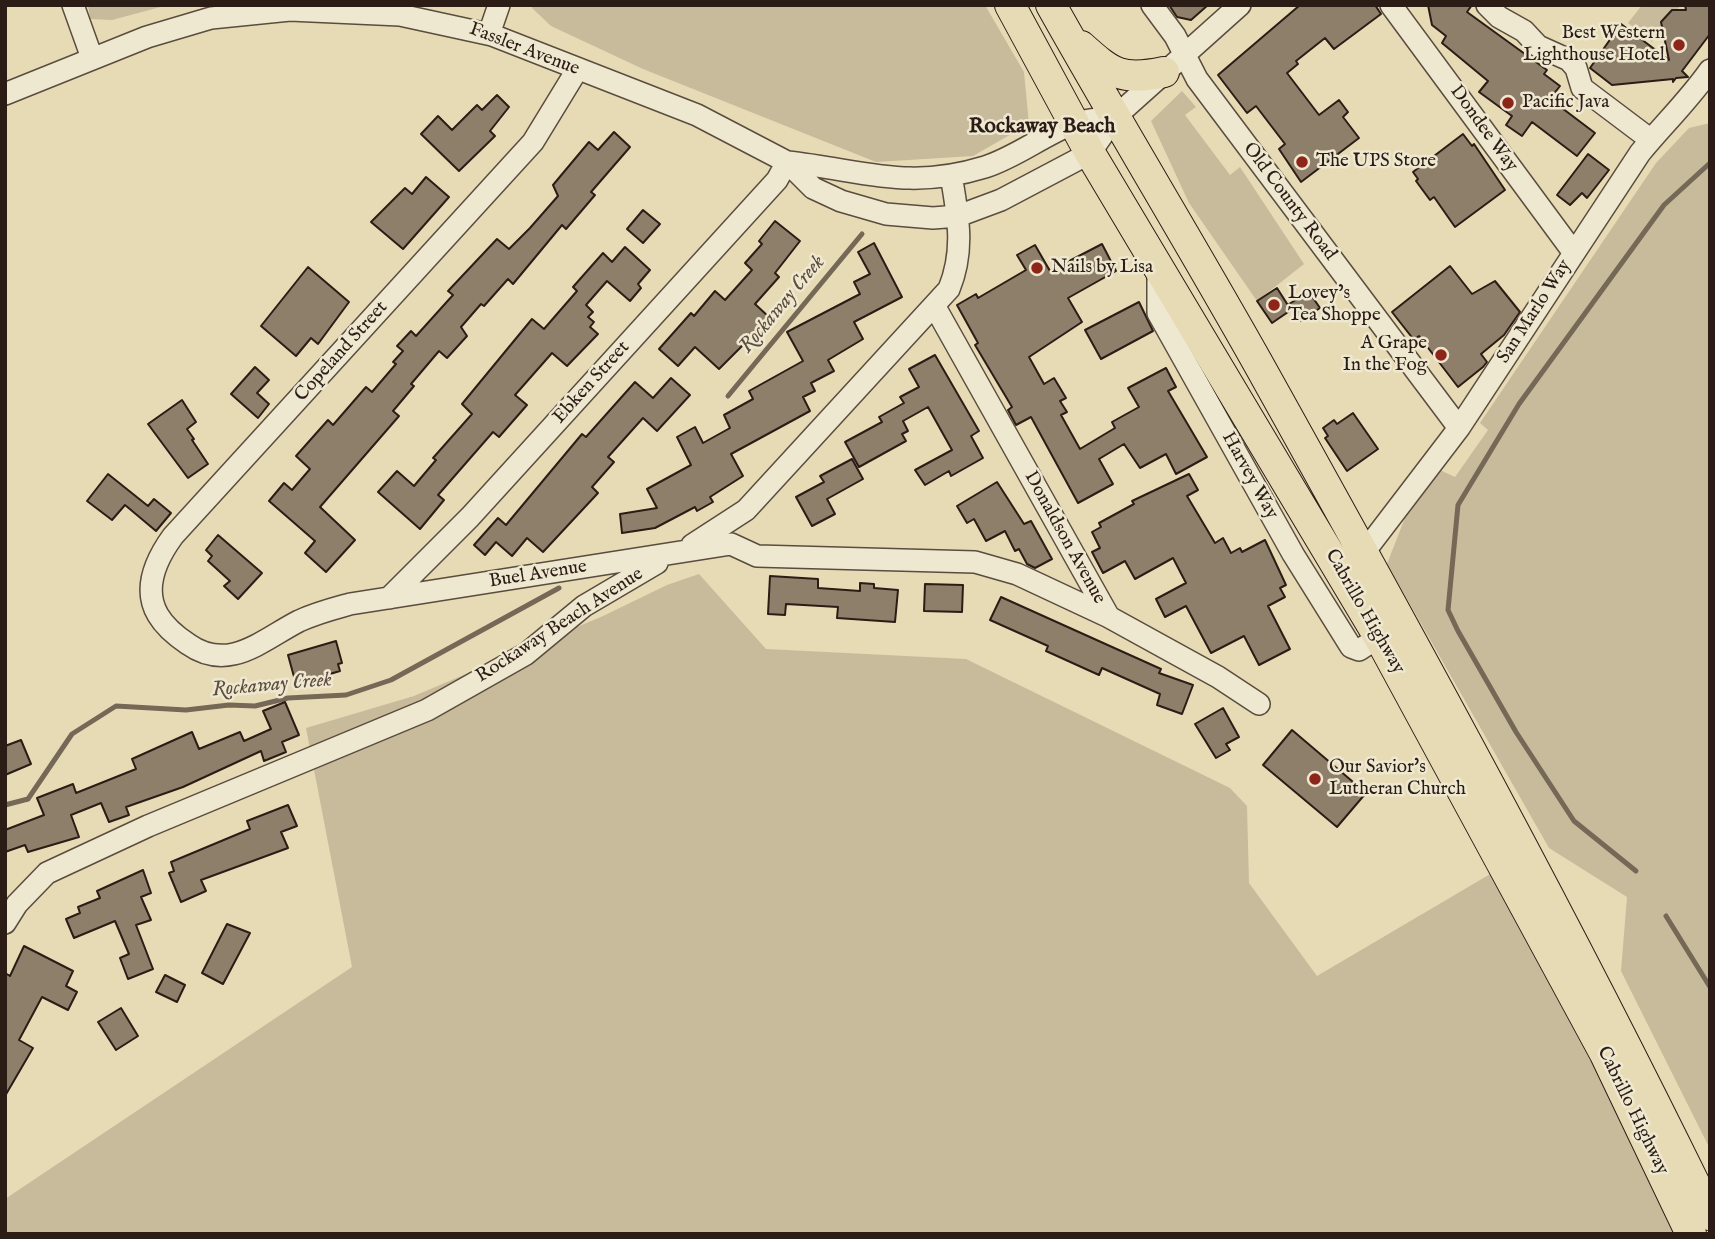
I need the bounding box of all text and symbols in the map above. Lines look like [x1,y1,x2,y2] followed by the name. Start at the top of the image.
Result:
[466,19,582,81] street label: Fassler Avenue
[1523,23,1665,67] place label: Best Western Lighthouse Hotel
[1671,37,1687,53] marker: Best Western Lighthouse Hotel
[1444,81,1522,177] street label: Dondee Way
[1522,92,1610,114] place label: Pacific Java
[1500,95,1516,111] marker: Pacific Java
[969,115,1115,141] district label: Rockaway Beach
[1237,139,1341,265] street label: Old County Road
[1316,151,1436,173] place label: The UPS Store
[1294,154,1310,170] marker: The UPS Store
[735,251,831,359] water label: Rockaway Creek
[1493,256,1577,368] street label: San Marlo Way
[1051,257,1153,279] place label: Nails by Lisa
[1029,260,1045,276] marker: Nails by Lisa
[1288,283,1381,327] place label: Lovey’s Tea Shoppe
[291,297,393,407] street label: Copeland Street
[1266,297,1282,313] marker: Lovey’s Tea Shoppe
[1343,333,1427,377] place label: A Grape In the Fog
[549,337,635,429] street label: Ebken Street
[1433,347,1449,363] marker: A Grape In the Fog
[1216,428,1282,524] street label: Harvey Way
[1018,468,1110,608] street label: Donaldson Avenue
[1319,546,1409,678] street label: Cabrillo Highway
[488,556,588,594] street label: Buel Avenue
[472,563,648,689] street label: Rockaway Beach Avenue
[211,668,333,704] water label: Rockaway Creek
[1329,757,1466,801] place label: Our Savior's Lutheran Church
[1307,771,1323,787] marker: Our Savior's Lutheran Church
[1591,1043,1673,1179] street label: Cabrillo Highway

